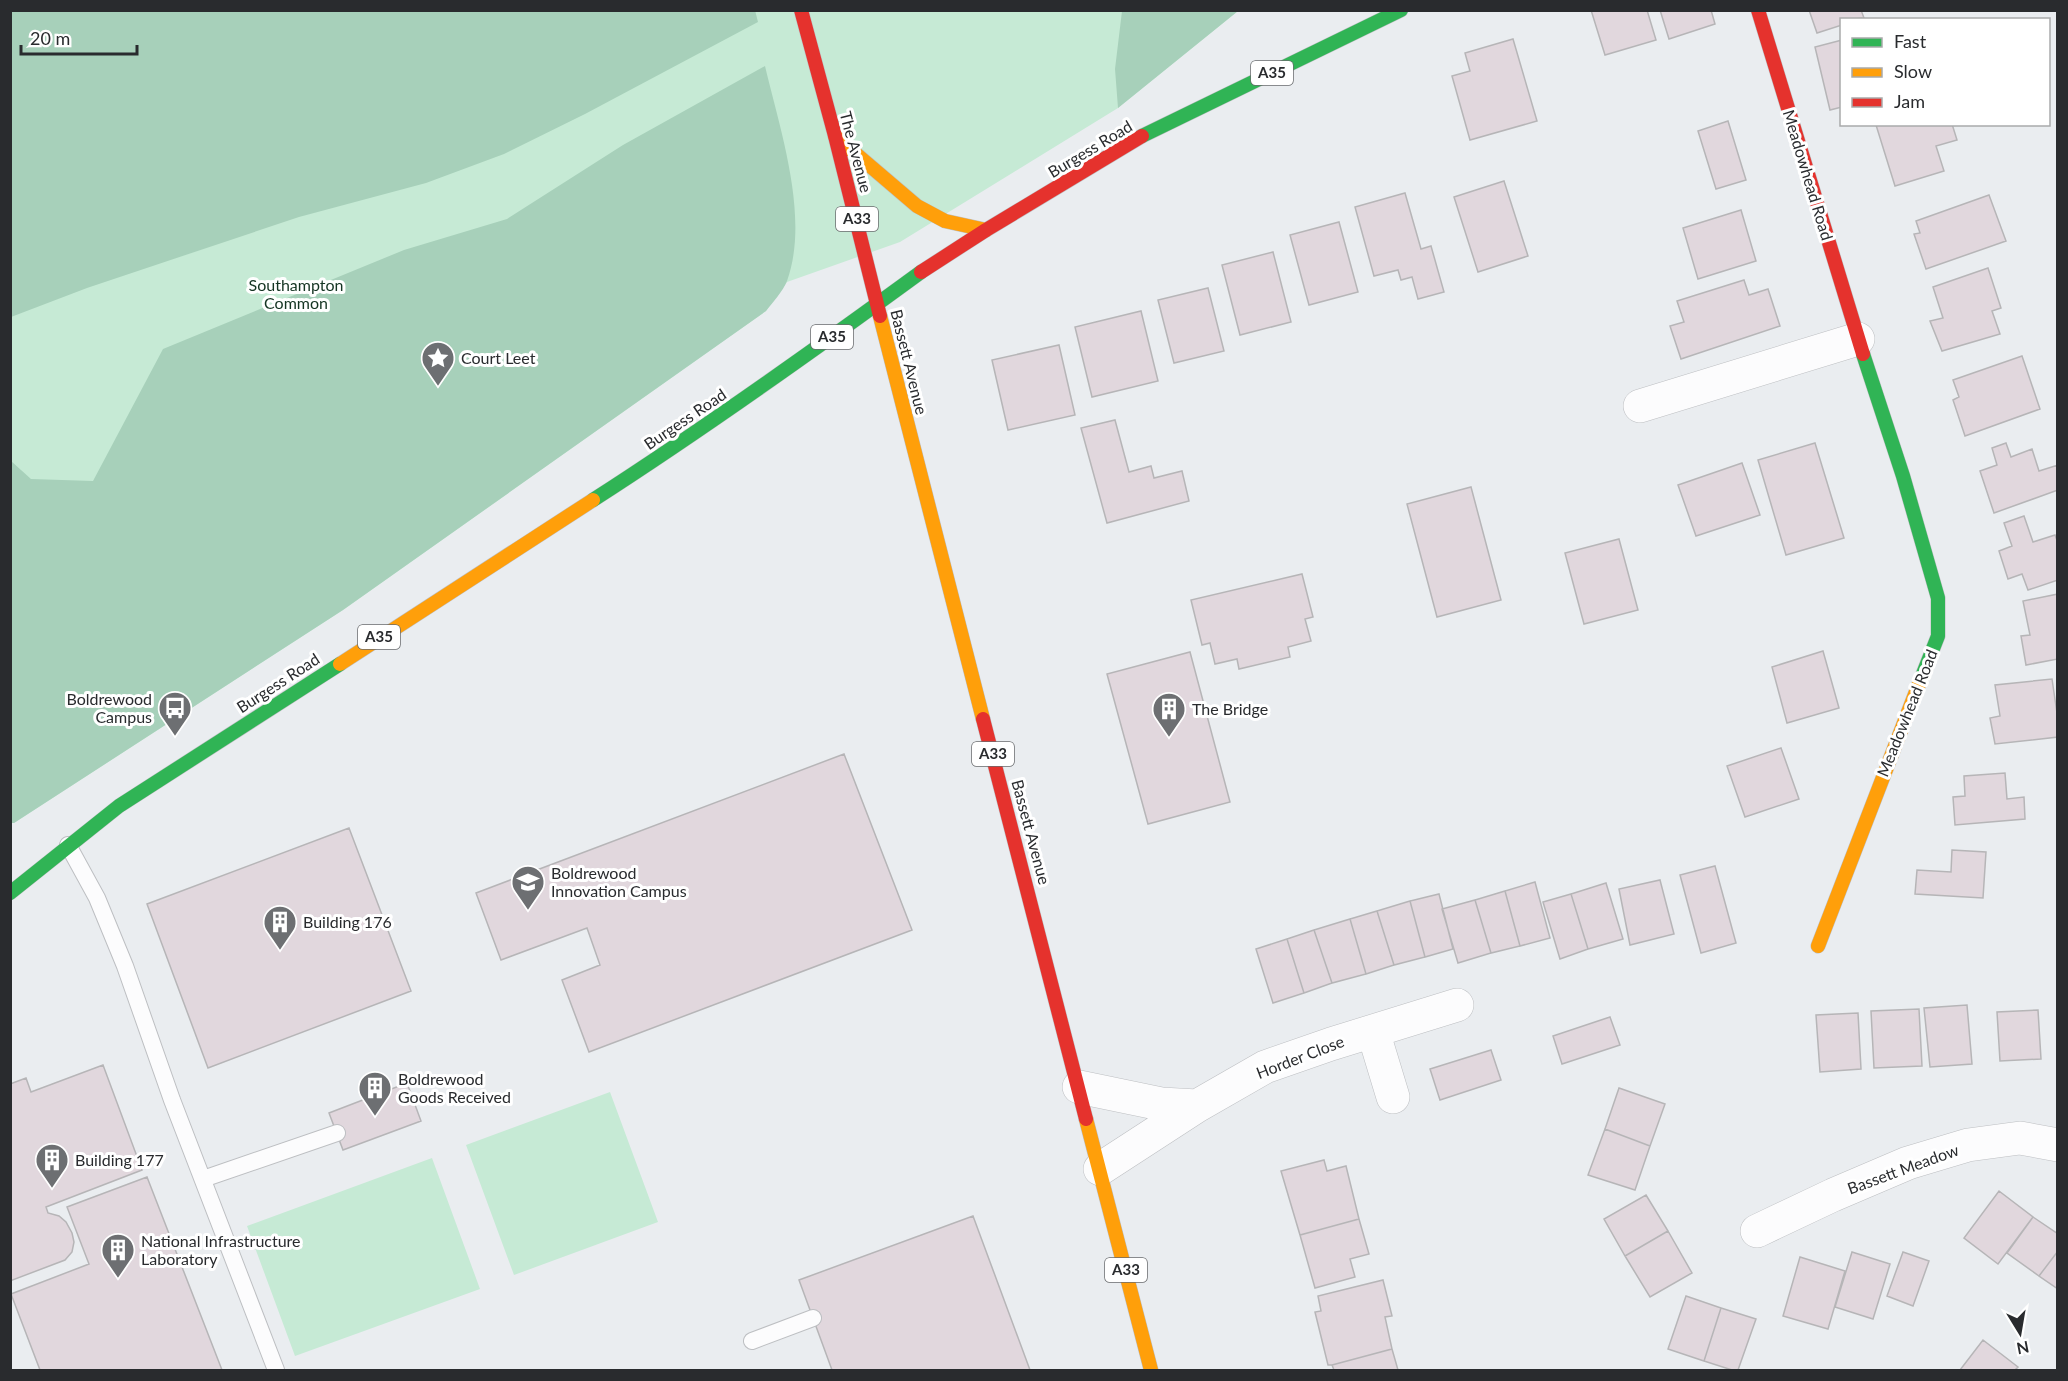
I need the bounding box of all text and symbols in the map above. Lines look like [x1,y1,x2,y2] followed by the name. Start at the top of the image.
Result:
[21,18,136,56] scale bar
[1840,18,2050,126] legend
[30,27,70,49] text: 20 m
[1894,30,1927,52] text: Fast
[1894,60,1932,82] text: Slow
[1251,61,1293,85] road number: A35
[1894,90,1925,112] text: Jam
[1780,107,1837,242] street label: Meadowhead Road
[837,109,876,195] street label: The Avenue
[1044,116,1135,181] street label: Burgess Road
[836,207,878,231] road number: A33
[249,275,343,312] park label: Southampton Common
[887,307,932,417] street label: Bassett Avenue
[811,325,853,349] road number: A35
[420,340,456,387] place icon: Court Leet
[461,348,536,367] place label: Court Leet
[640,384,729,453] street label: Burgess Road
[358,625,400,649] road number: A35
[1872,647,1941,779] street label: Meadowhead Road
[233,649,323,716] street label: Burgess Road
[67,689,152,726] place label: Boldrewood Campus
[157,690,193,737] bus stop icon: Boldrewood Campus
[1151,691,1187,738] building icon: The Bridge
[1192,699,1268,718] place label: The Bridge
[972,742,1014,766] road number: A33
[1008,777,1055,886] street label: Bassett Avenue
[551,863,687,900] place label: Boldrewood Innovation Campus
[510,864,546,911] school or university icon: Boldrewood Innovation Campus
[262,904,298,951] building icon: Building 176
[303,912,392,931] place label: Building 176
[1253,1031,1346,1082] street label: Horder Close
[398,1069,511,1106] place label: Boldrewood Goods Received
[357,1070,393,1117] building icon: Boldrewood Goods Received
[1845,1139,1961,1197] street label: Bassett Meadow
[34,1142,70,1189] building icon: Building 177
[75,1150,164,1169] place label: Building 177
[141,1231,301,1268] place label: National Infrastructure Laboratory
[100,1232,136,1279] building icon: National Infrastructure Laboratory
[1105,1258,1147,1282] road number: A33
[1990,1303,2050,1363] north arrow
[2015,1338,2031,1359] text: N

